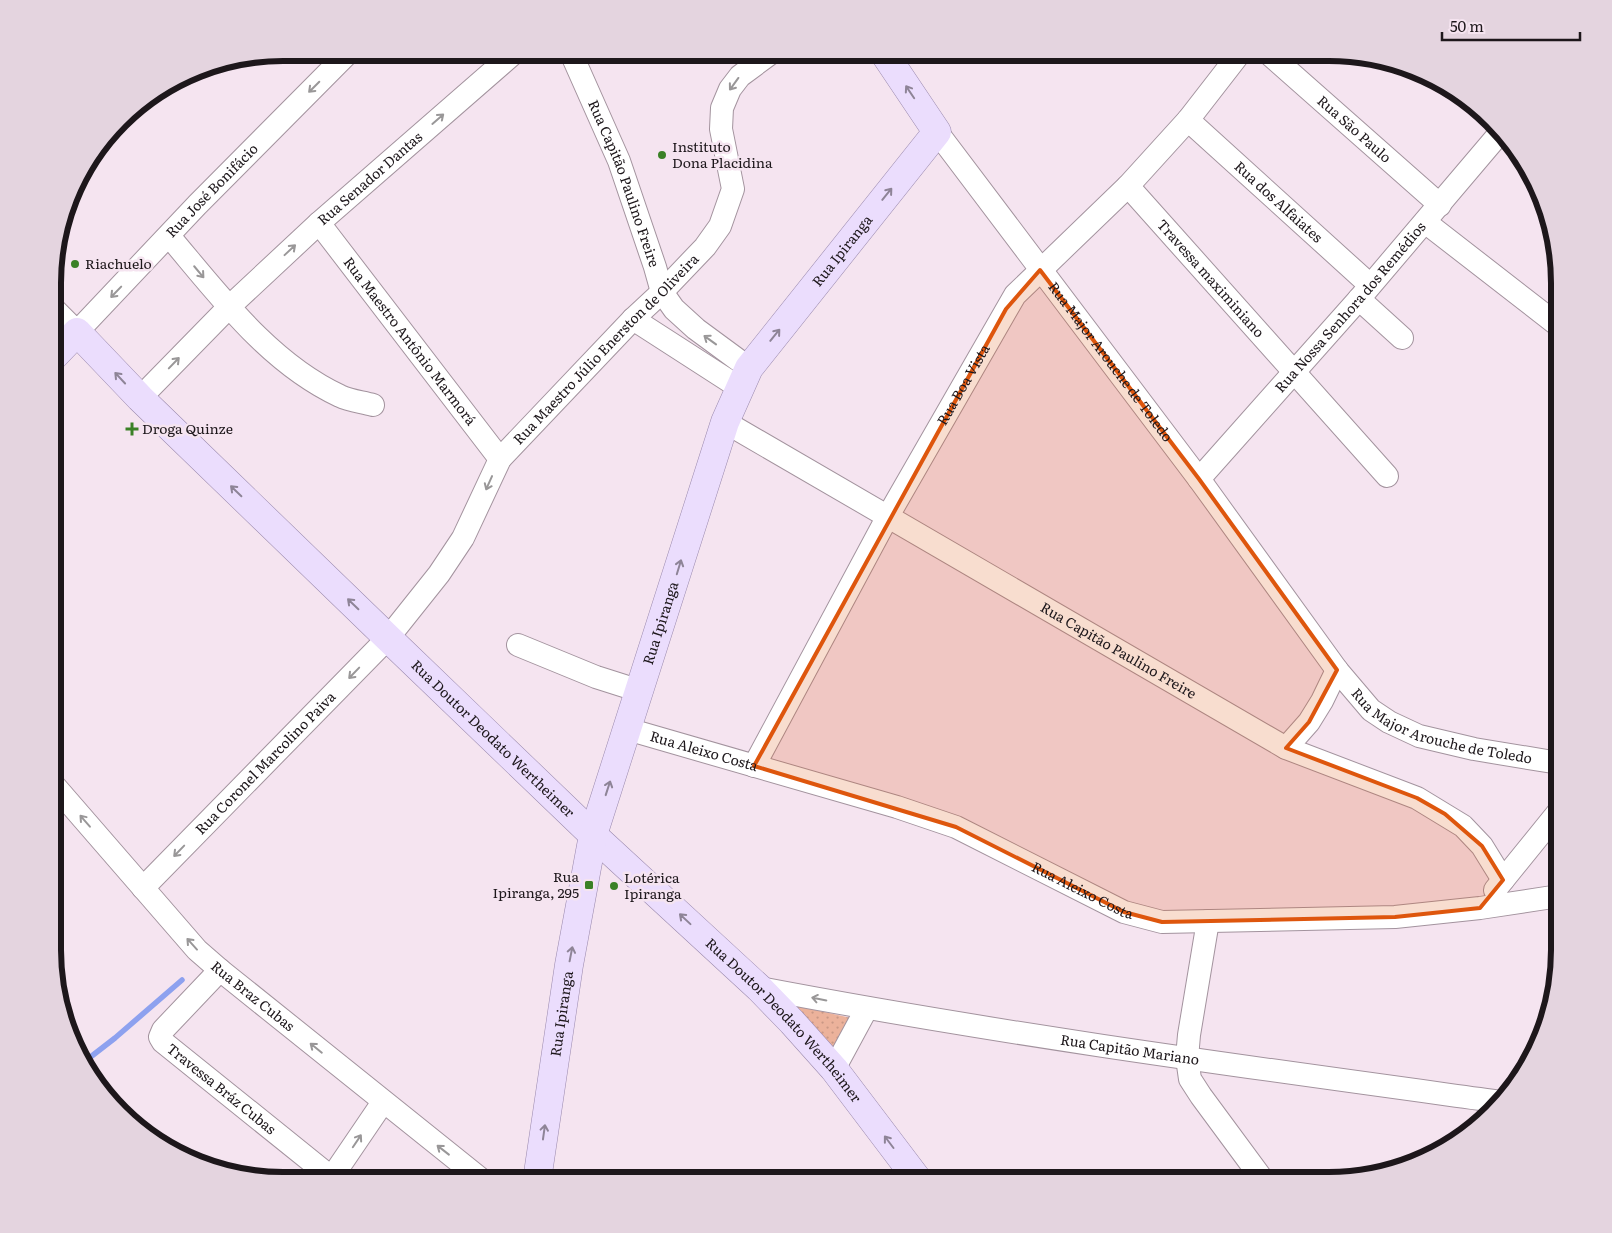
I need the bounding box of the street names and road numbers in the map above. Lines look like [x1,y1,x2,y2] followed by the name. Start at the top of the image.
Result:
[1313,90,1396,167] street label: Rua São Paulo
[584,96,665,270] street label: Rua Capitão Paulino Freire
[313,127,426,229] street label: Rua Senador Dantas
[161,138,262,241] street label: Rua José Bonifácio
[1230,156,1328,247] street label: Rua dos Alfaiates
[807,210,877,290] street label: Rua Ipiranga
[1153,214,1270,341] street label: Travessa maximiniano
[1270,217,1430,396] street label: Rua Nossa Senhora dos Remédios
[508,248,703,448] street label: Rua Maestro Júlio Enerston de Oliveira
[339,252,482,429] street label: Rua Maestro Antônio Marmorá
[1044,277,1178,445] street label: Rua Major Arouche de Toledo
[931,340,994,429] street label: Rua Boa Vista
[637,578,683,667] street label: Rua Ipiranga
[1037,597,1201,703] street label: Rua Capitão Paulino Freire
[407,655,580,822] street label: Rua Doutor Deodato Wertheimer
[1347,683,1534,767] street label: Rua Major Arouche de Toledo
[190,686,340,838] street label: Rua Coronel Marcolino Paiva
[648,725,761,775] street label: Rua Aleixo Costa
[1029,856,1136,923] street label: Rua Aleixo Costa
[702,933,867,1106] street label: Rua Doutor Deodato Wertheimer
[207,956,299,1035] street label: Rua Braz Cubas
[544,969,577,1058] street label: Rua Ipiranga
[1059,1029,1201,1069] street label: Rua Capitão Mariano
[163,1038,281,1138] street label: Travessa Bráz Cubas

